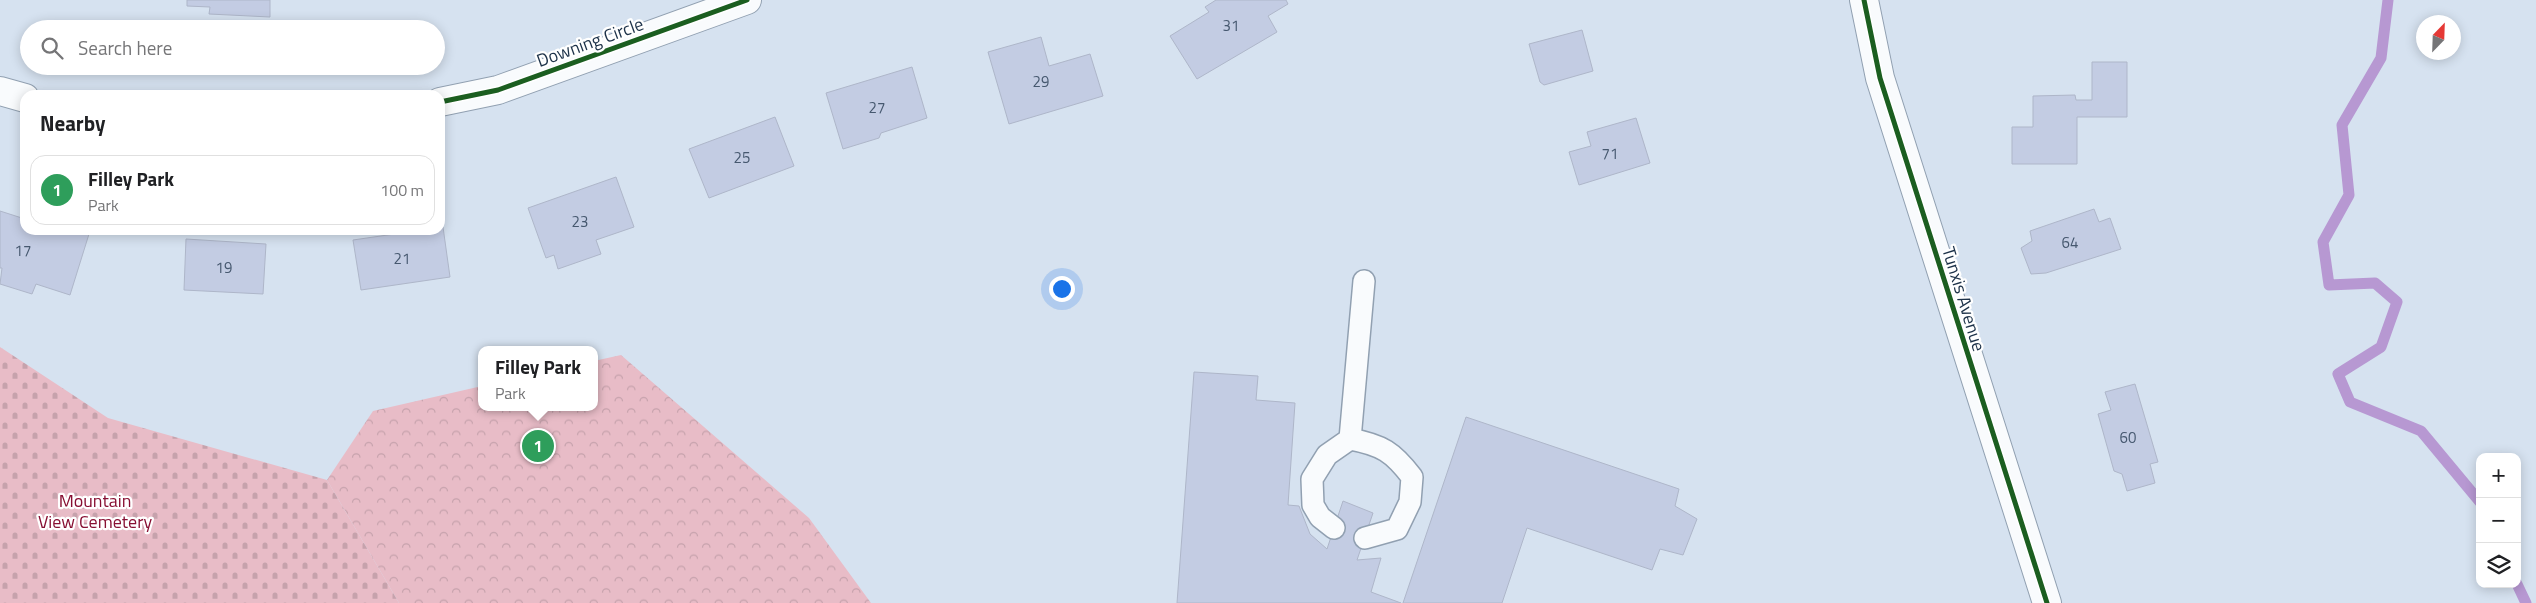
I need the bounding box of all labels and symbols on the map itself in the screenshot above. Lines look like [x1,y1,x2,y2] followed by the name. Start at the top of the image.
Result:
[533,10,647,74] street label: Downing Circle
[1223,14,1239,37] house number: 31
[2416,15,2461,60] north arrow
[1033,70,1049,93] house number: 29
[869,96,885,119] house number: 27
[1602,142,1618,165] house number: 71
[734,146,750,169] house number: 25
[572,210,588,233] house number: 23
[2062,231,2078,254] house number: 64
[15,239,31,262] house number: 17
[1935,243,1993,355] street label: Tunxis Avenue
[394,247,410,270] house number: 21
[216,256,232,279] house number: 19
[1049,276,1075,302] your location
[2120,426,2136,449] house number: 60
[522,427,554,465] pin: 1
[38,487,152,535] park label: Mountain View Cemetery

